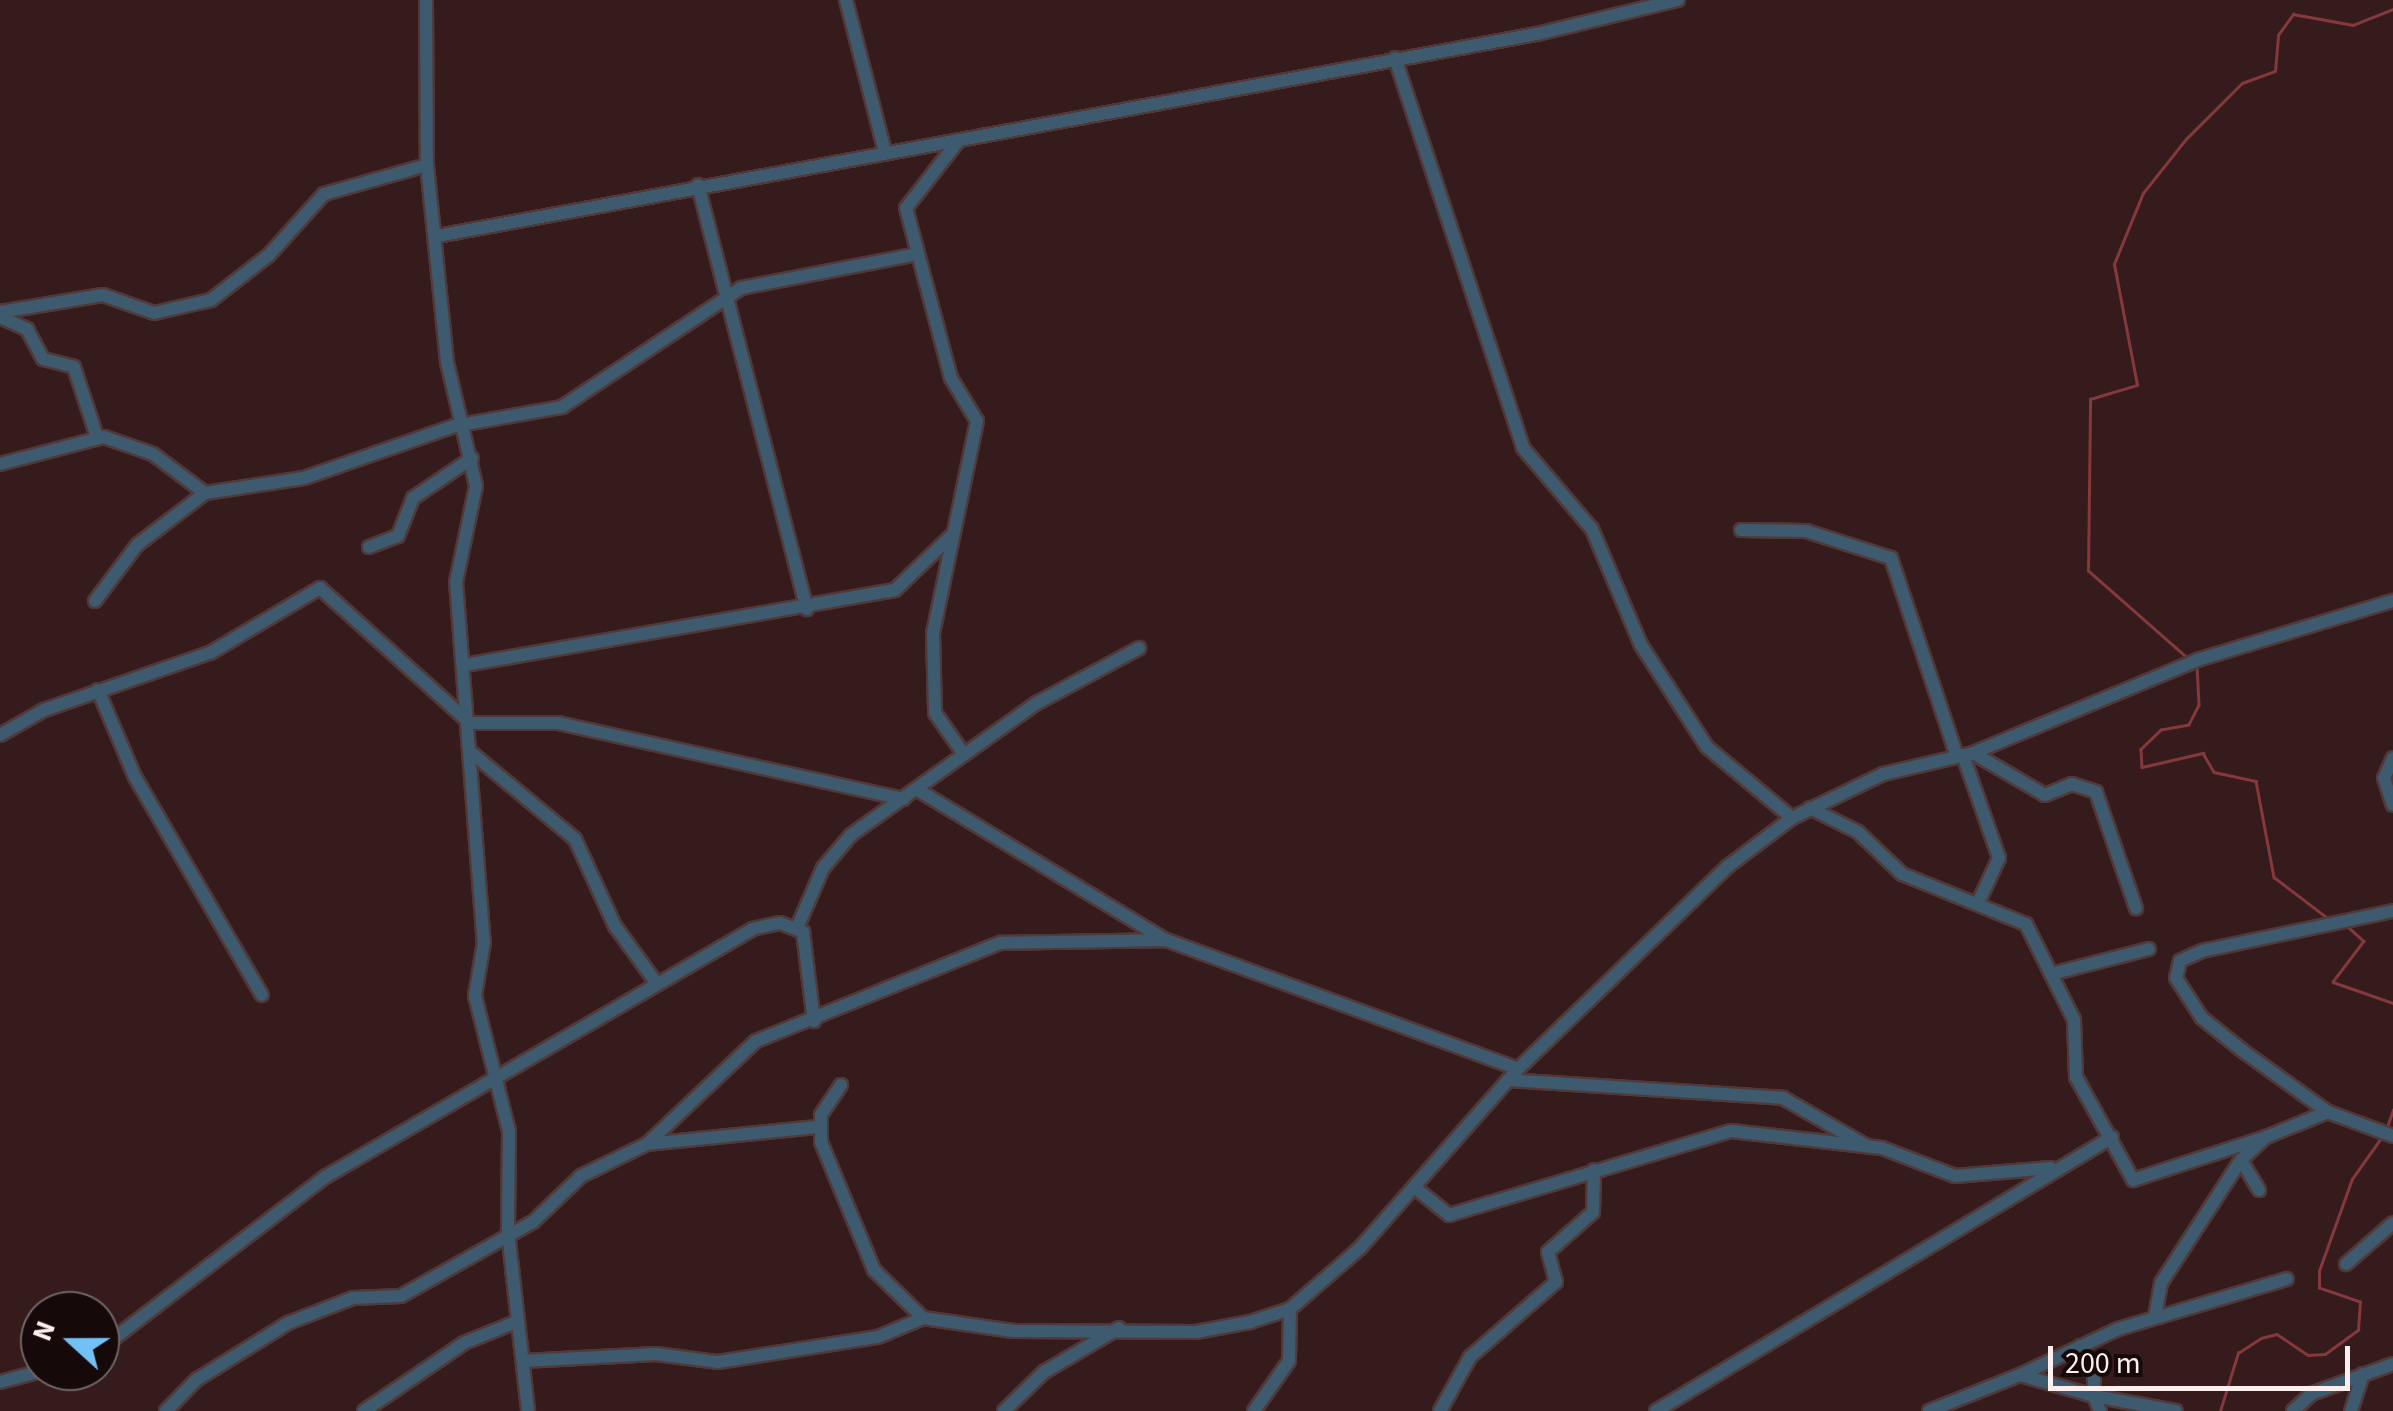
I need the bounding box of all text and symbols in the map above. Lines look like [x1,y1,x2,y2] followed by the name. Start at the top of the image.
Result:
[20,1291,120,1391] north arrow
[22,1315,66,1347] text: N
[2053,1326,2356,1388] scale bar
[2065,1342,2141,1385] text: 200 m

